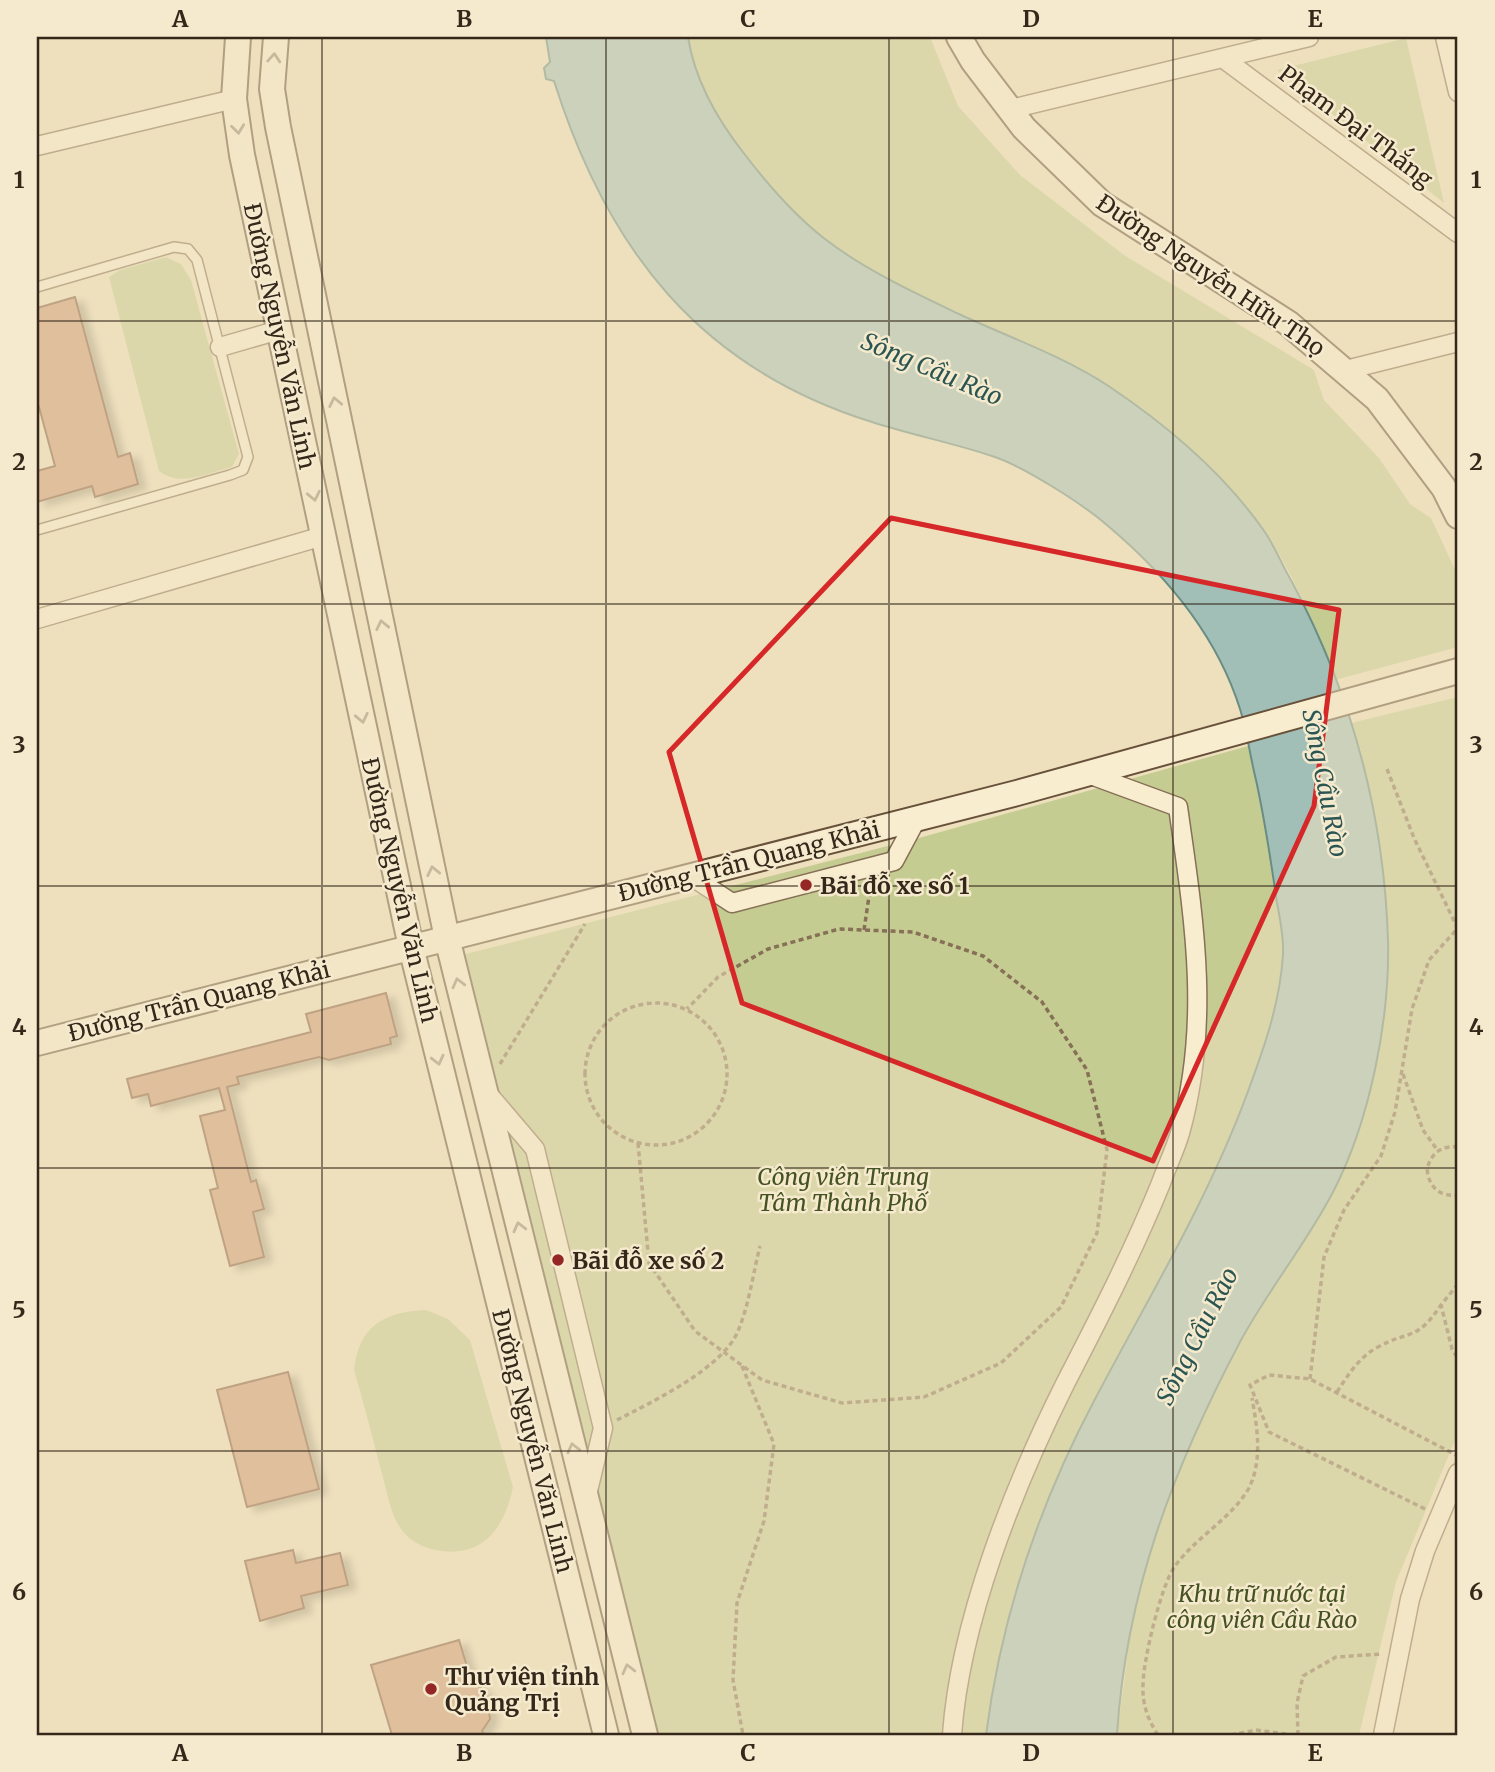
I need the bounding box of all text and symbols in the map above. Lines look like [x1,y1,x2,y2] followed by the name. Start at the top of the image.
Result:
[171,4,189,33] text: A
[456,4,472,33] text: B
[740,4,756,33] text: C
[1022,4,1040,33] text: D
[1307,4,1323,33] text: E
[267,53,282,64] one-way arrow
[1273,57,1440,193] street label: Phạm Đại Thắng
[230,123,245,135] one-way arrow
[14,165,25,194] text: 1
[1471,165,1482,194] text: 1
[1091,188,1331,362] street label: Đường Nguyễn Hữu Thọ
[238,200,322,472] street label: Đường Nguyễn Văn Linh
[857,325,1007,413] water label: Sông Cầu Rào
[329,396,344,408] one-way arrow
[12,447,26,476] text: 2
[1469,447,1483,476] text: 2
[306,490,321,502] one-way arrow
[375,619,390,631] one-way arrow
[1295,706,1355,860] water label: Sông Cầu Rào
[353,712,368,724] one-way arrow
[12,730,26,759] text: 3
[1469,730,1483,759] text: 3
[355,755,445,1025] street label: Đường Nguyễn Văn Linh
[615,814,883,908] street label: Đường Trần Quang Khải
[427,865,442,877] one-way arrow
[820,871,970,900] place label: Bãi đỗ xe số 1
[798,877,814,893] marker: Bãi đỗ xe số 1
[65,954,333,1048] street label: Đường Trần Quang Khải
[452,977,466,989] one-way arrow
[12,1012,27,1041] text: 4
[1469,1012,1484,1041] text: 4
[430,1054,444,1066] one-way arrow
[757,1162,929,1217] park label: Công viên Trung Tâm Thành Phố
[513,1222,527,1234] one-way arrow
[572,1246,724,1275] place label: Bãi đỗ xe số 2
[550,1252,566,1268] marker: Bãi đỗ xe số 2
[1149,1262,1245,1410] water label: Sông Cầu Rào
[12,1295,26,1324] text: 5
[1469,1295,1483,1324] text: 5
[486,1306,580,1576] street label: Đường Nguyễn Văn Linh
[567,1442,582,1454] one-way arrow
[12,1577,26,1606] text: 6
[1469,1577,1483,1606] text: 6
[1167,1579,1357,1634] park label: Khu trữ nước tại công viên Cầu Rào
[445,1662,599,1717] place label: Thư viện tỉnh Quảng Trị
[622,1663,636,1675] one-way arrow
[423,1681,439,1697] marker: Thư viện tỉnh Quảng Trị
[171,1738,189,1767] text: A
[456,1738,472,1767] text: B
[740,1738,756,1767] text: C
[1022,1738,1040,1767] text: D
[1307,1738,1323,1767] text: E

